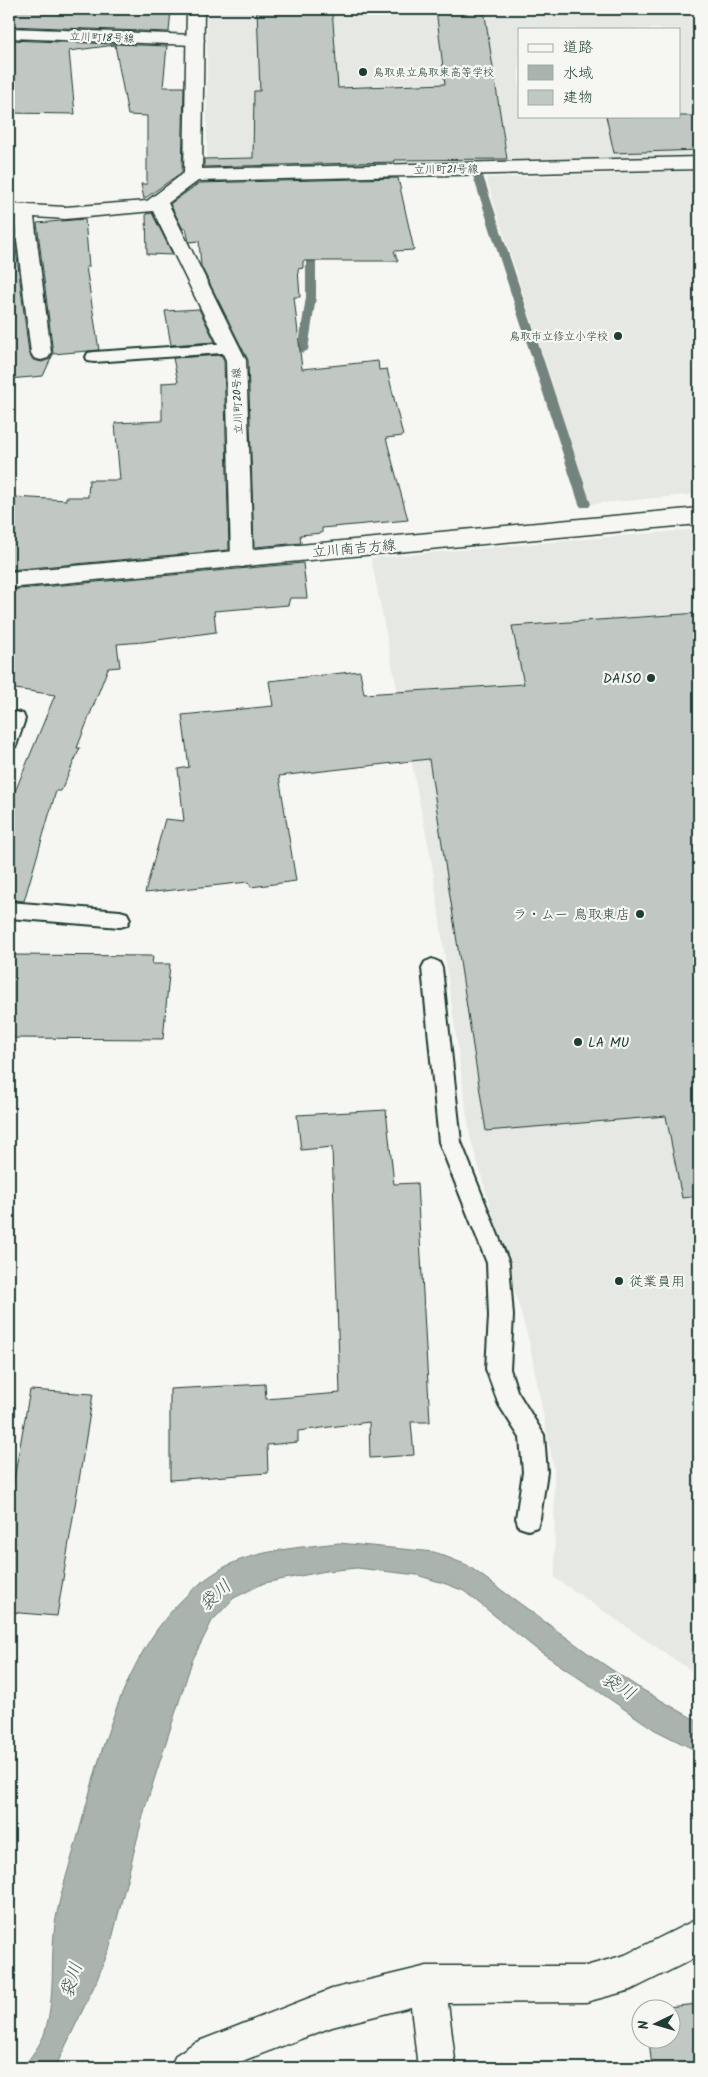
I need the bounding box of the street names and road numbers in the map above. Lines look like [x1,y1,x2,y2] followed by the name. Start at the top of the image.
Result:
[69,28,135,48] street label: 立川町18号線
[413,160,479,180] street label: 立川町21号線
[228,367,248,435] street label: 立川町20号線
[311,534,397,564] street label: 立川南吉方線

